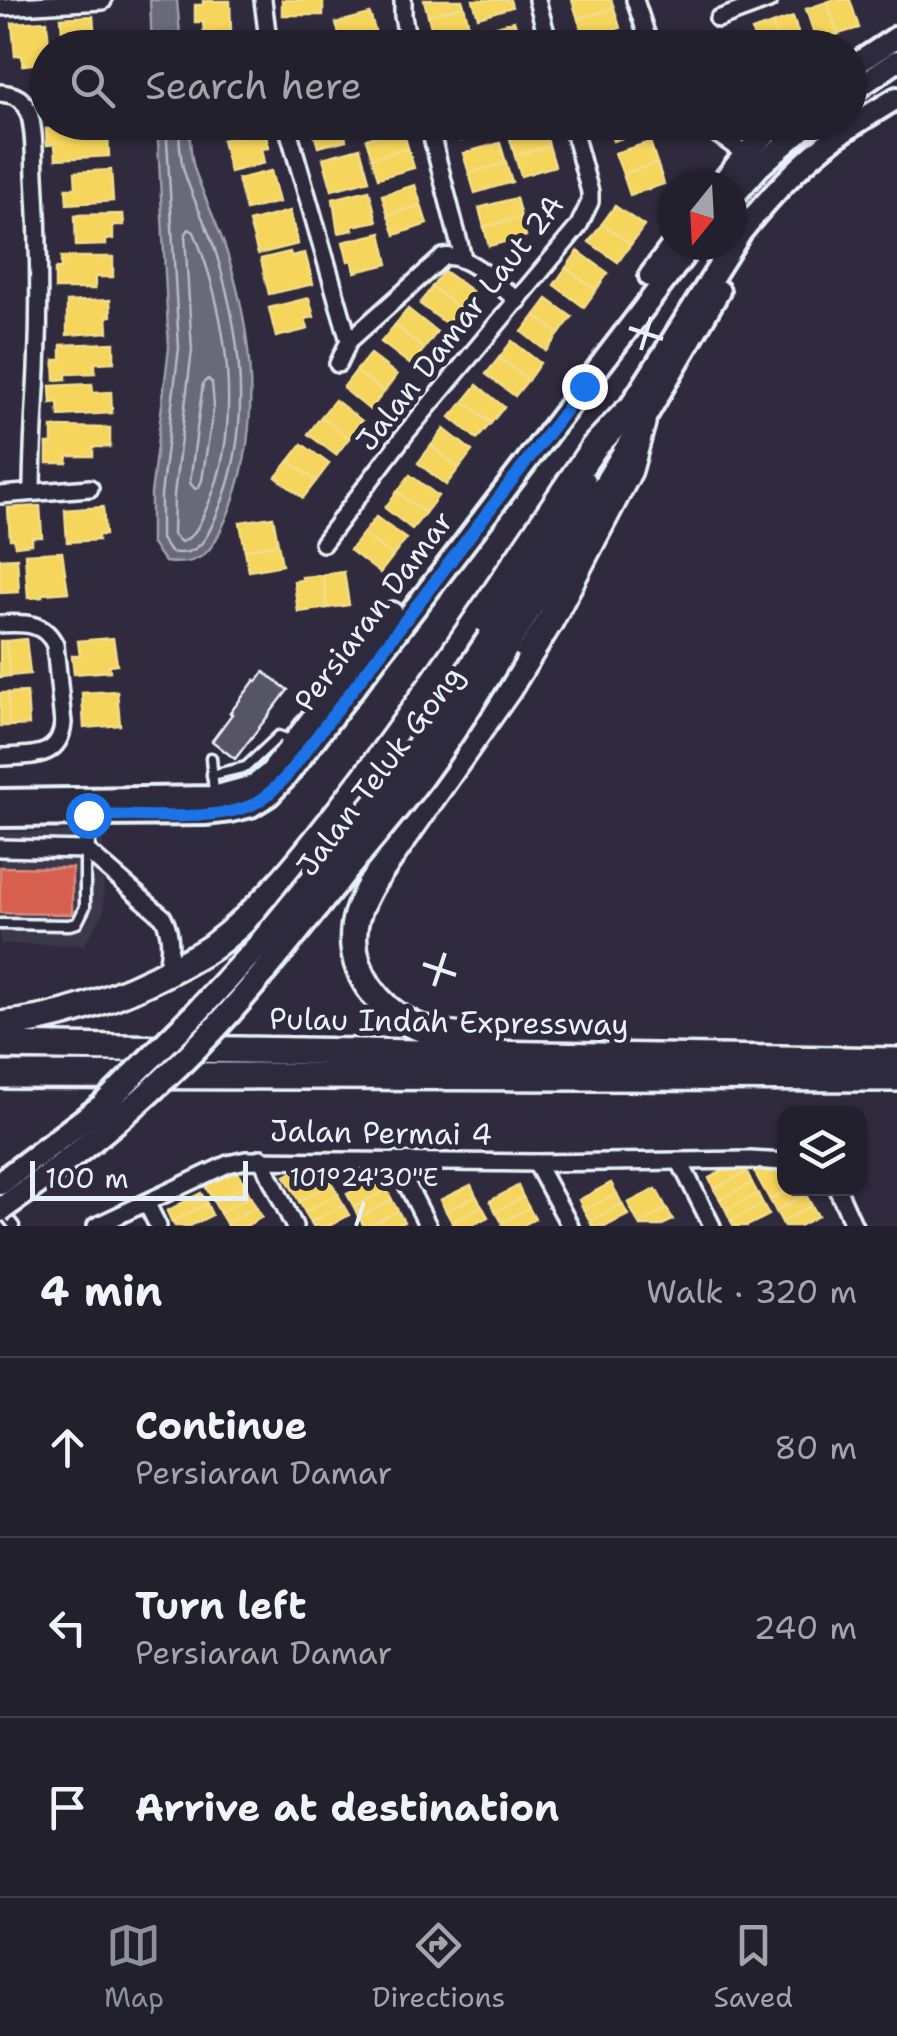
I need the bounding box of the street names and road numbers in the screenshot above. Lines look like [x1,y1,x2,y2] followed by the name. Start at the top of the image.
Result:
[346,186,573,459] street label: Jalan Damar Laut 2A
[285,502,463,719] street label: Persiaran Damar
[287,657,473,885] street label: Jalan Teluk Gong
[269,998,629,1045] street label: Pulau Indah Expressway
[270,1110,492,1155] street label: Jalan Permai 4

